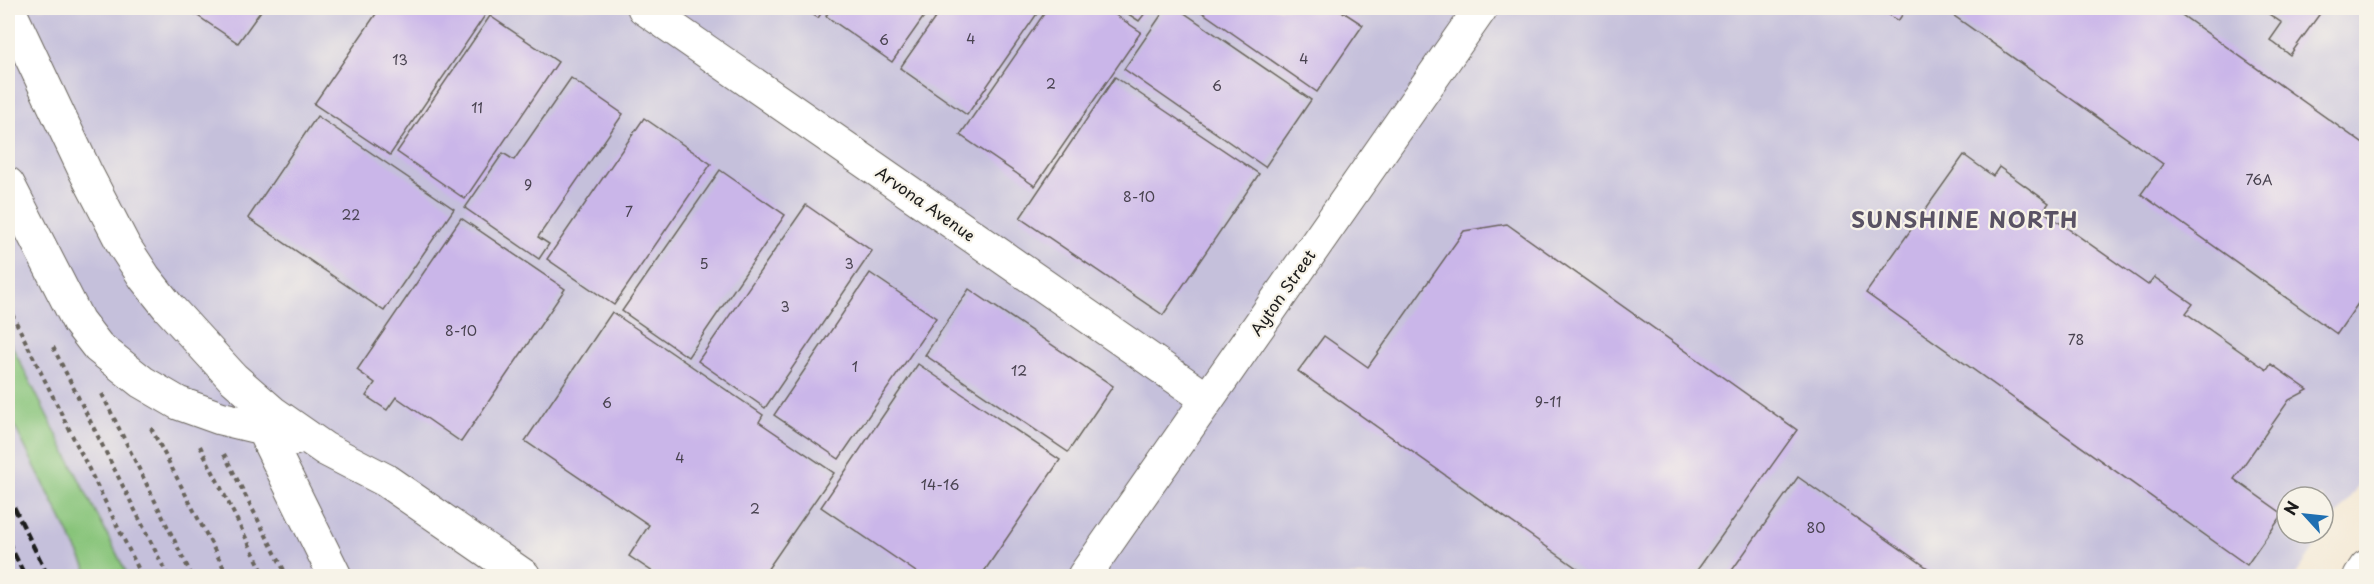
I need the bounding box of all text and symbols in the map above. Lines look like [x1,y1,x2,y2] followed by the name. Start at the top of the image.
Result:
[966,28,976,49] house number: 4
[879,29,889,50] house number: 6
[1299,48,1309,69] house number: 4
[392,49,408,70] house number: 13
[1046,73,1056,94] house number: 2
[1212,75,1222,96] house number: 6
[471,97,483,118] house number: 11
[871,160,981,246] street label: Arvona Avenue
[2245,169,2273,190] house number: 76A
[524,174,532,195] house number: 9
[1123,186,1155,207] house number: 8-10
[625,201,633,222] house number: 7
[1851,202,2079,235] district label: SUNSHINE NORTH
[342,204,360,225] house number: 22
[1243,244,1321,340] street label: Ayton Street
[699,253,709,274] house number: 5
[844,253,854,274] house number: 3
[780,296,790,317] house number: 3
[445,320,477,341] house number: 8-10
[2068,329,2084,350] house number: 78
[852,356,858,377] house number: 1
[1011,360,1027,381] house number: 12
[1535,391,1561,412] house number: 9-11
[602,392,612,413] house number: 6
[675,447,685,468] house number: 4
[921,474,959,495] house number: 14-16
[2275,485,2335,545] north arrow
[2277,497,2304,519] text: N
[750,498,760,519] house number: 2
[1807,517,1825,538] house number: 80

